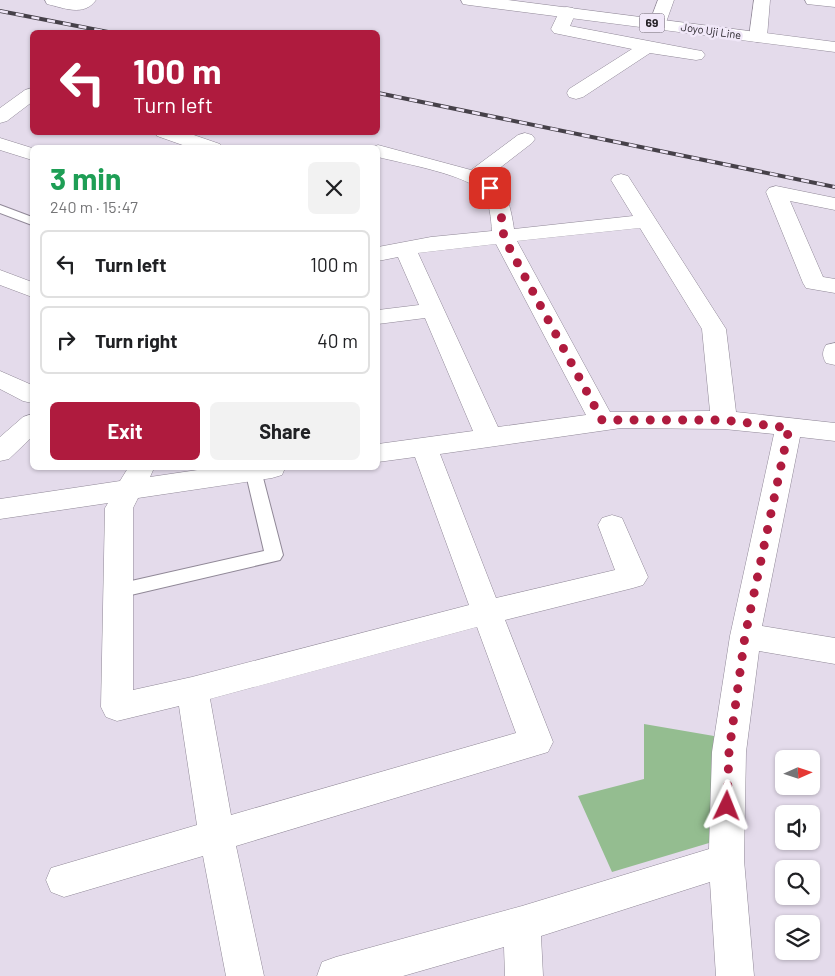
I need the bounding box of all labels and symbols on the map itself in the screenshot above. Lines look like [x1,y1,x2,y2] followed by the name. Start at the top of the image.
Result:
[640,13,664,32] road number: 69
[680,20,742,41] street label: Joyo Uji Line
[469,167,511,209] pin
[775,750,820,795] north arrow
[700,779,752,831] position arrow

